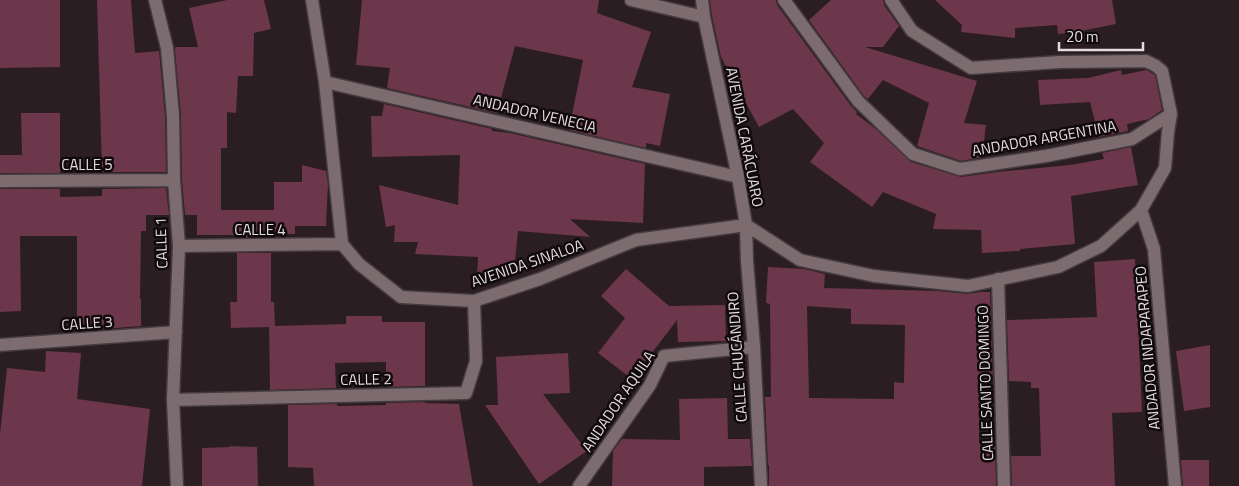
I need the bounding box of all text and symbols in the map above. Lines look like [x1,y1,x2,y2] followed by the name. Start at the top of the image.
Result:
[1059,20,1143,52] scale bar
[1066,25,1099,48] text: 20 m
[720,65,770,209] street label: AVENIDA CARÁCUARO
[471,88,599,138] street label: ANDADOR VENECIA
[970,114,1118,162] street label: ANDADOR ARGENTINA
[61,153,113,176] street label: CALLE 5
[149,217,173,269] street label: CALLE 1
[234,218,286,241] street label: CALLE 4
[468,233,586,293] street label: AVENIDA SINALOA
[1128,265,1166,431] street label: ANDADOR INDAPARAPEO
[721,291,753,423] street label: CALLE CHUCÁNDIRO
[971,305,999,461] street label: CALLE SANTO DOMINGO
[61,310,113,336] street label: CALLE 3
[576,346,660,456] street label: ANDADOR AQUILA
[340,367,392,391] street label: CALLE 2

